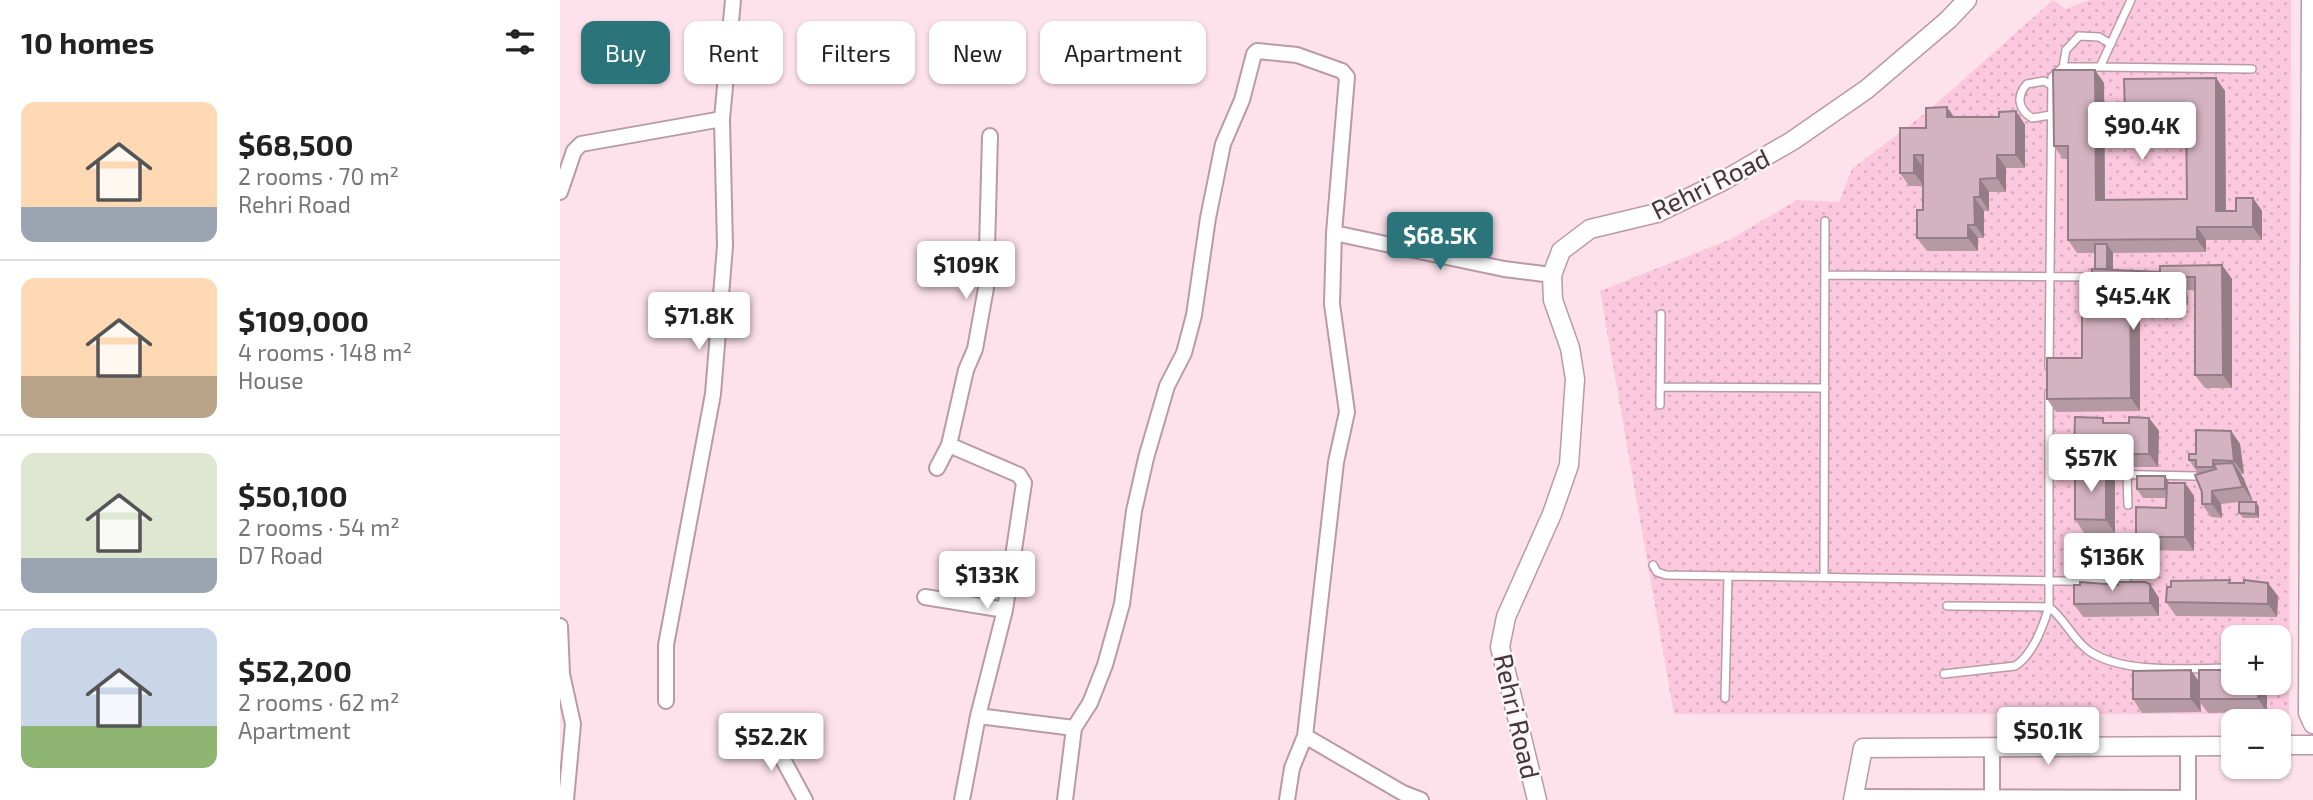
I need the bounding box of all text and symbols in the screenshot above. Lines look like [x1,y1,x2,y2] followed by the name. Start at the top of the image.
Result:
[581,21,670,84] chip: Buy
[684,21,783,84] chip: Rent
[797,21,915,84] chip: Filters
[929,21,1026,84] chip: New
[1040,21,1206,84] chip: Apartment
[501,23,539,61] icon: filters
[21,24,154,60] text: 10 homes
[2085,102,2199,162] pin: $90.4K
[2104,111,2180,139] text: $90.4K
[238,126,353,162] text: $68,500
[77,130,161,214] icon: home
[1646,141,1774,225] street label: Rehri Road
[238,162,399,190] text: 2 rooms · 70 m²
[238,190,351,218] text: Rehri Road
[1383,212,1497,272] pin: $68.5K
[1403,221,1477,249] text: $68.5K
[917,242,1015,301] pin: $109K
[933,250,999,278] text: $109K
[2076,272,2190,332] pin: $45.4K
[2095,281,2171,309] text: $45.4K
[642,292,756,352] pin: $71.8K
[664,301,734,329] text: $71.8K
[238,302,369,338] text: $109,000
[77,306,161,390] icon: home
[238,338,412,366] text: 4 rooms · 148 m²
[238,366,304,394] text: House
[2050,434,2132,494] pin: $57K
[2065,443,2117,471] text: $57K
[238,477,348,513] text: $50,100
[77,481,161,565] icon: home
[238,513,400,541] text: 2 rooms · 54 m²
[2063,534,2161,593] pin: $136K
[238,541,323,569] text: D7 Road
[2080,542,2144,570] text: $136K
[938,552,1036,611] pin: $133K
[955,560,1019,588] text: $133K
[2221,625,2291,779] map controls
[2221,625,2291,695] button: +
[1489,650,1547,782] street label: Rehri Road
[238,652,352,688] text: $52,200
[77,656,161,740] icon: home
[238,688,400,716] text: 2 rooms · 62 m²
[1991,708,2105,767] pin: $50.1K
[2221,709,2291,779] button: −
[714,714,828,773] pin: $52.2K
[238,716,351,744] text: Apartment
[2013,716,2083,744] text: $50.1K
[735,722,807,750] text: $52.2K

